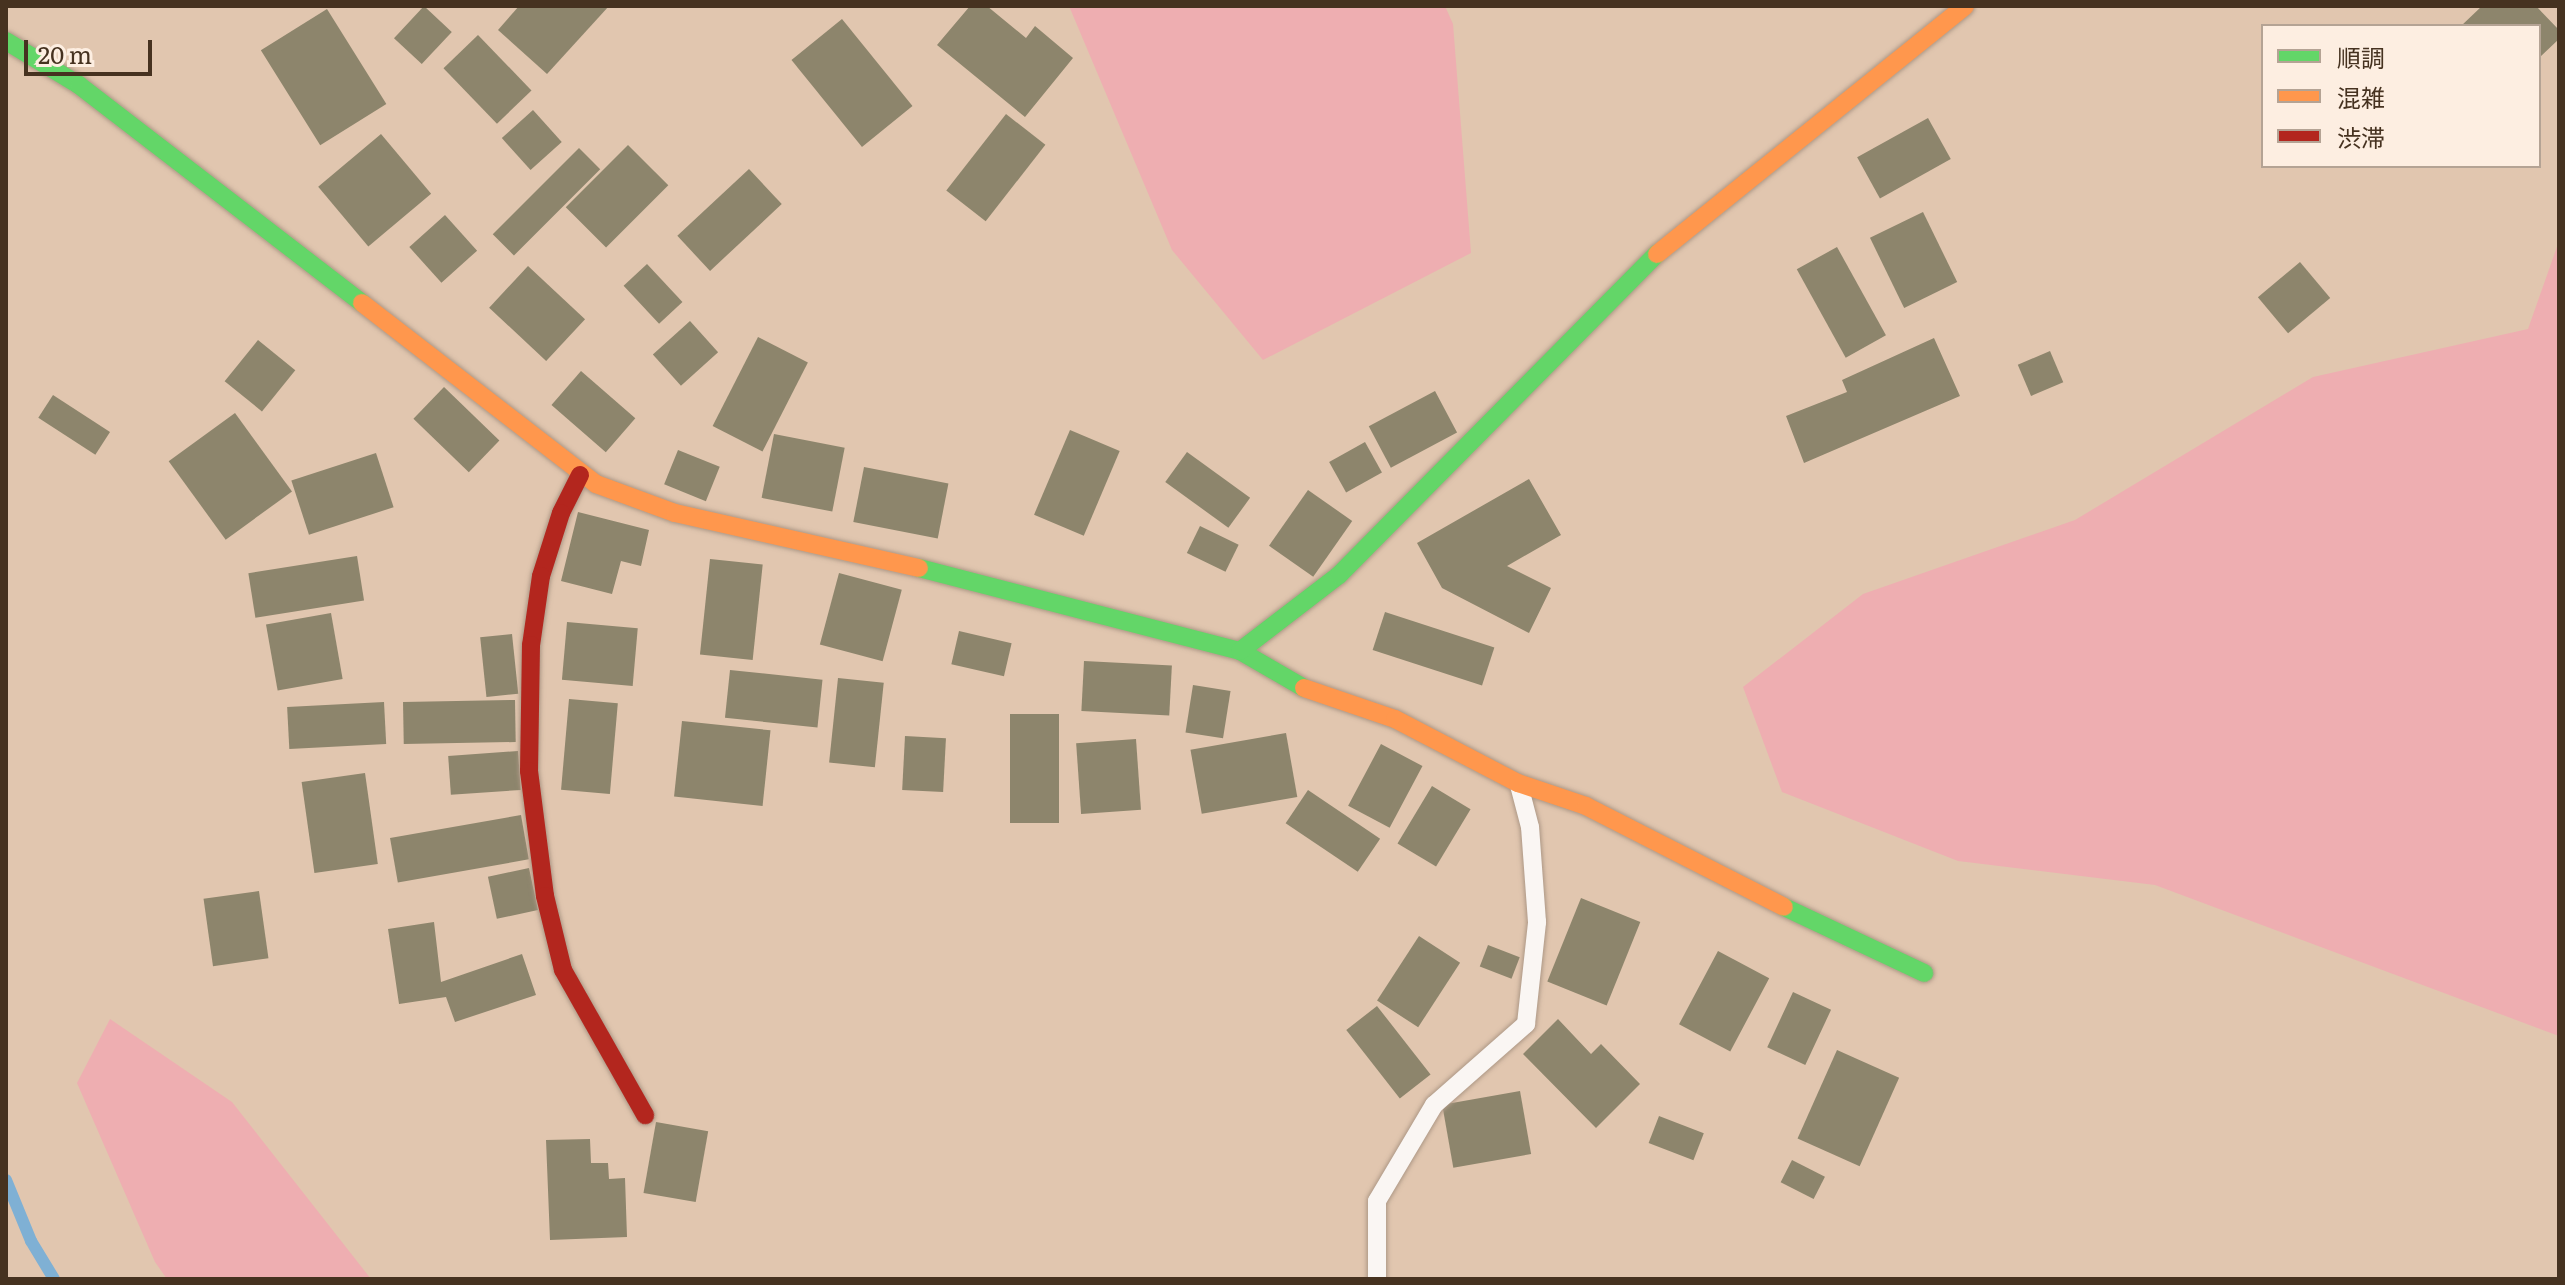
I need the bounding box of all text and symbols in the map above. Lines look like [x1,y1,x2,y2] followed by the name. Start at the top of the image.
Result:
[28,24,156,74] scale bar
[2261,24,2541,168] legend
[38,36,92,71] text: 20 m
[2337,39,2385,74] text: 順調
[2337,79,2385,114] text: 混雑
[2337,119,2385,154] text: 渋滞

